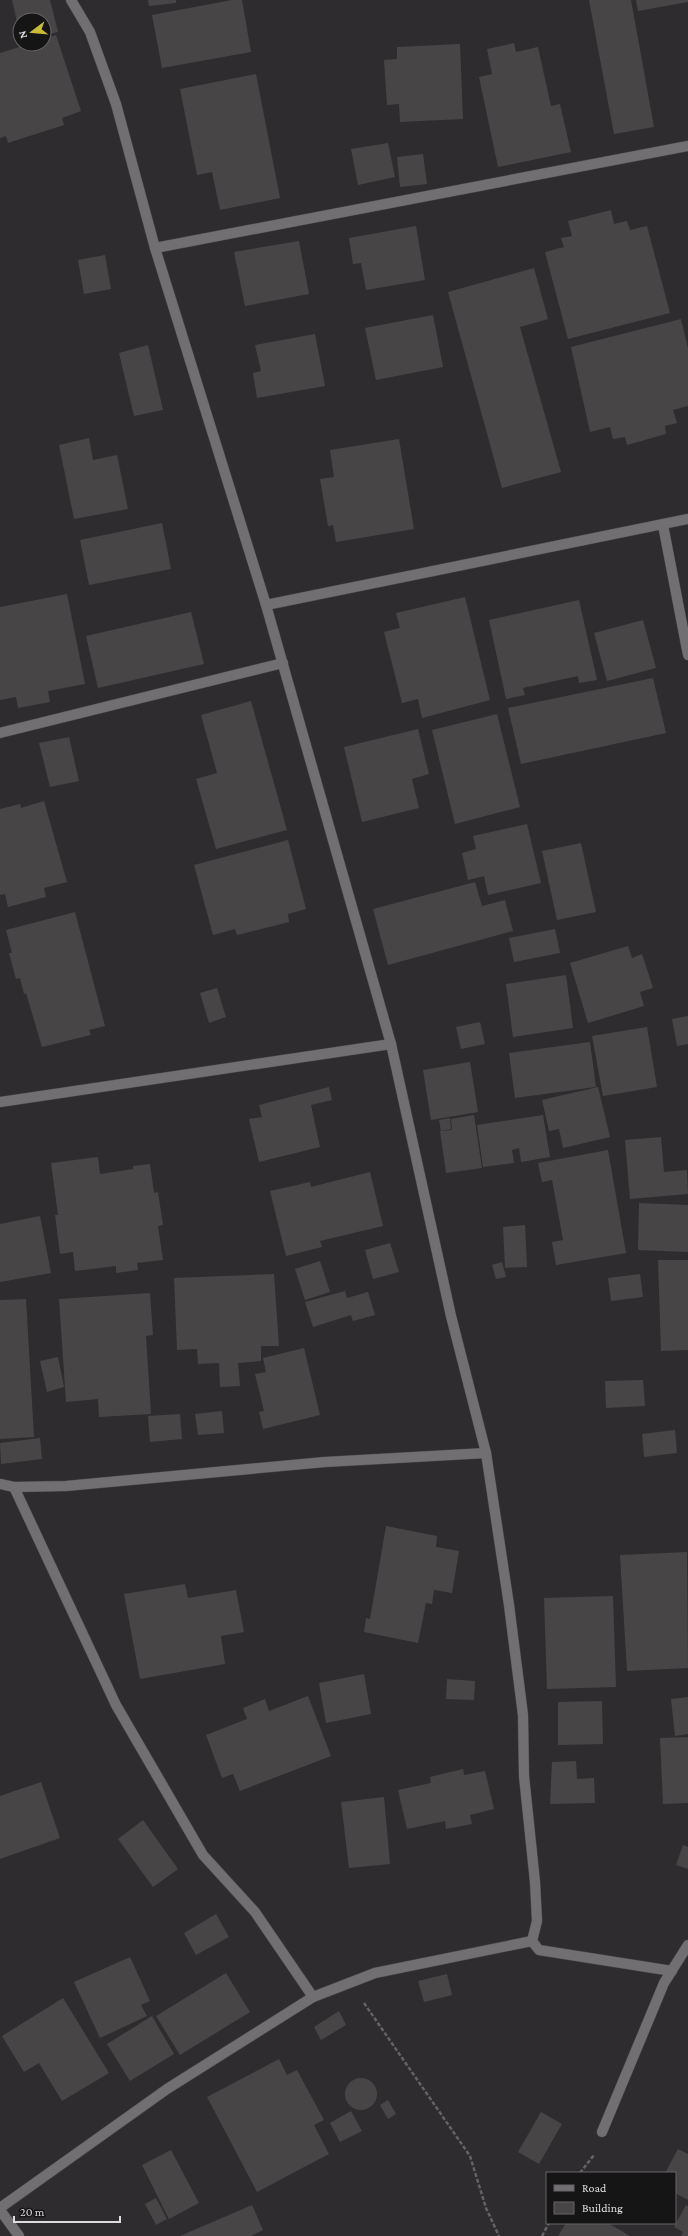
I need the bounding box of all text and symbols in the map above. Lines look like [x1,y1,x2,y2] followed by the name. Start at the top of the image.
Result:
[12,12,52,52] north arrow
[15,29,29,40] text: N
[546,2172,676,2224] legend
[582,2181,607,2195] text: Road
[14,2198,120,2224] scale bar
[582,2201,623,2215] text: Building
[20,2205,45,2219] text: 20 m

